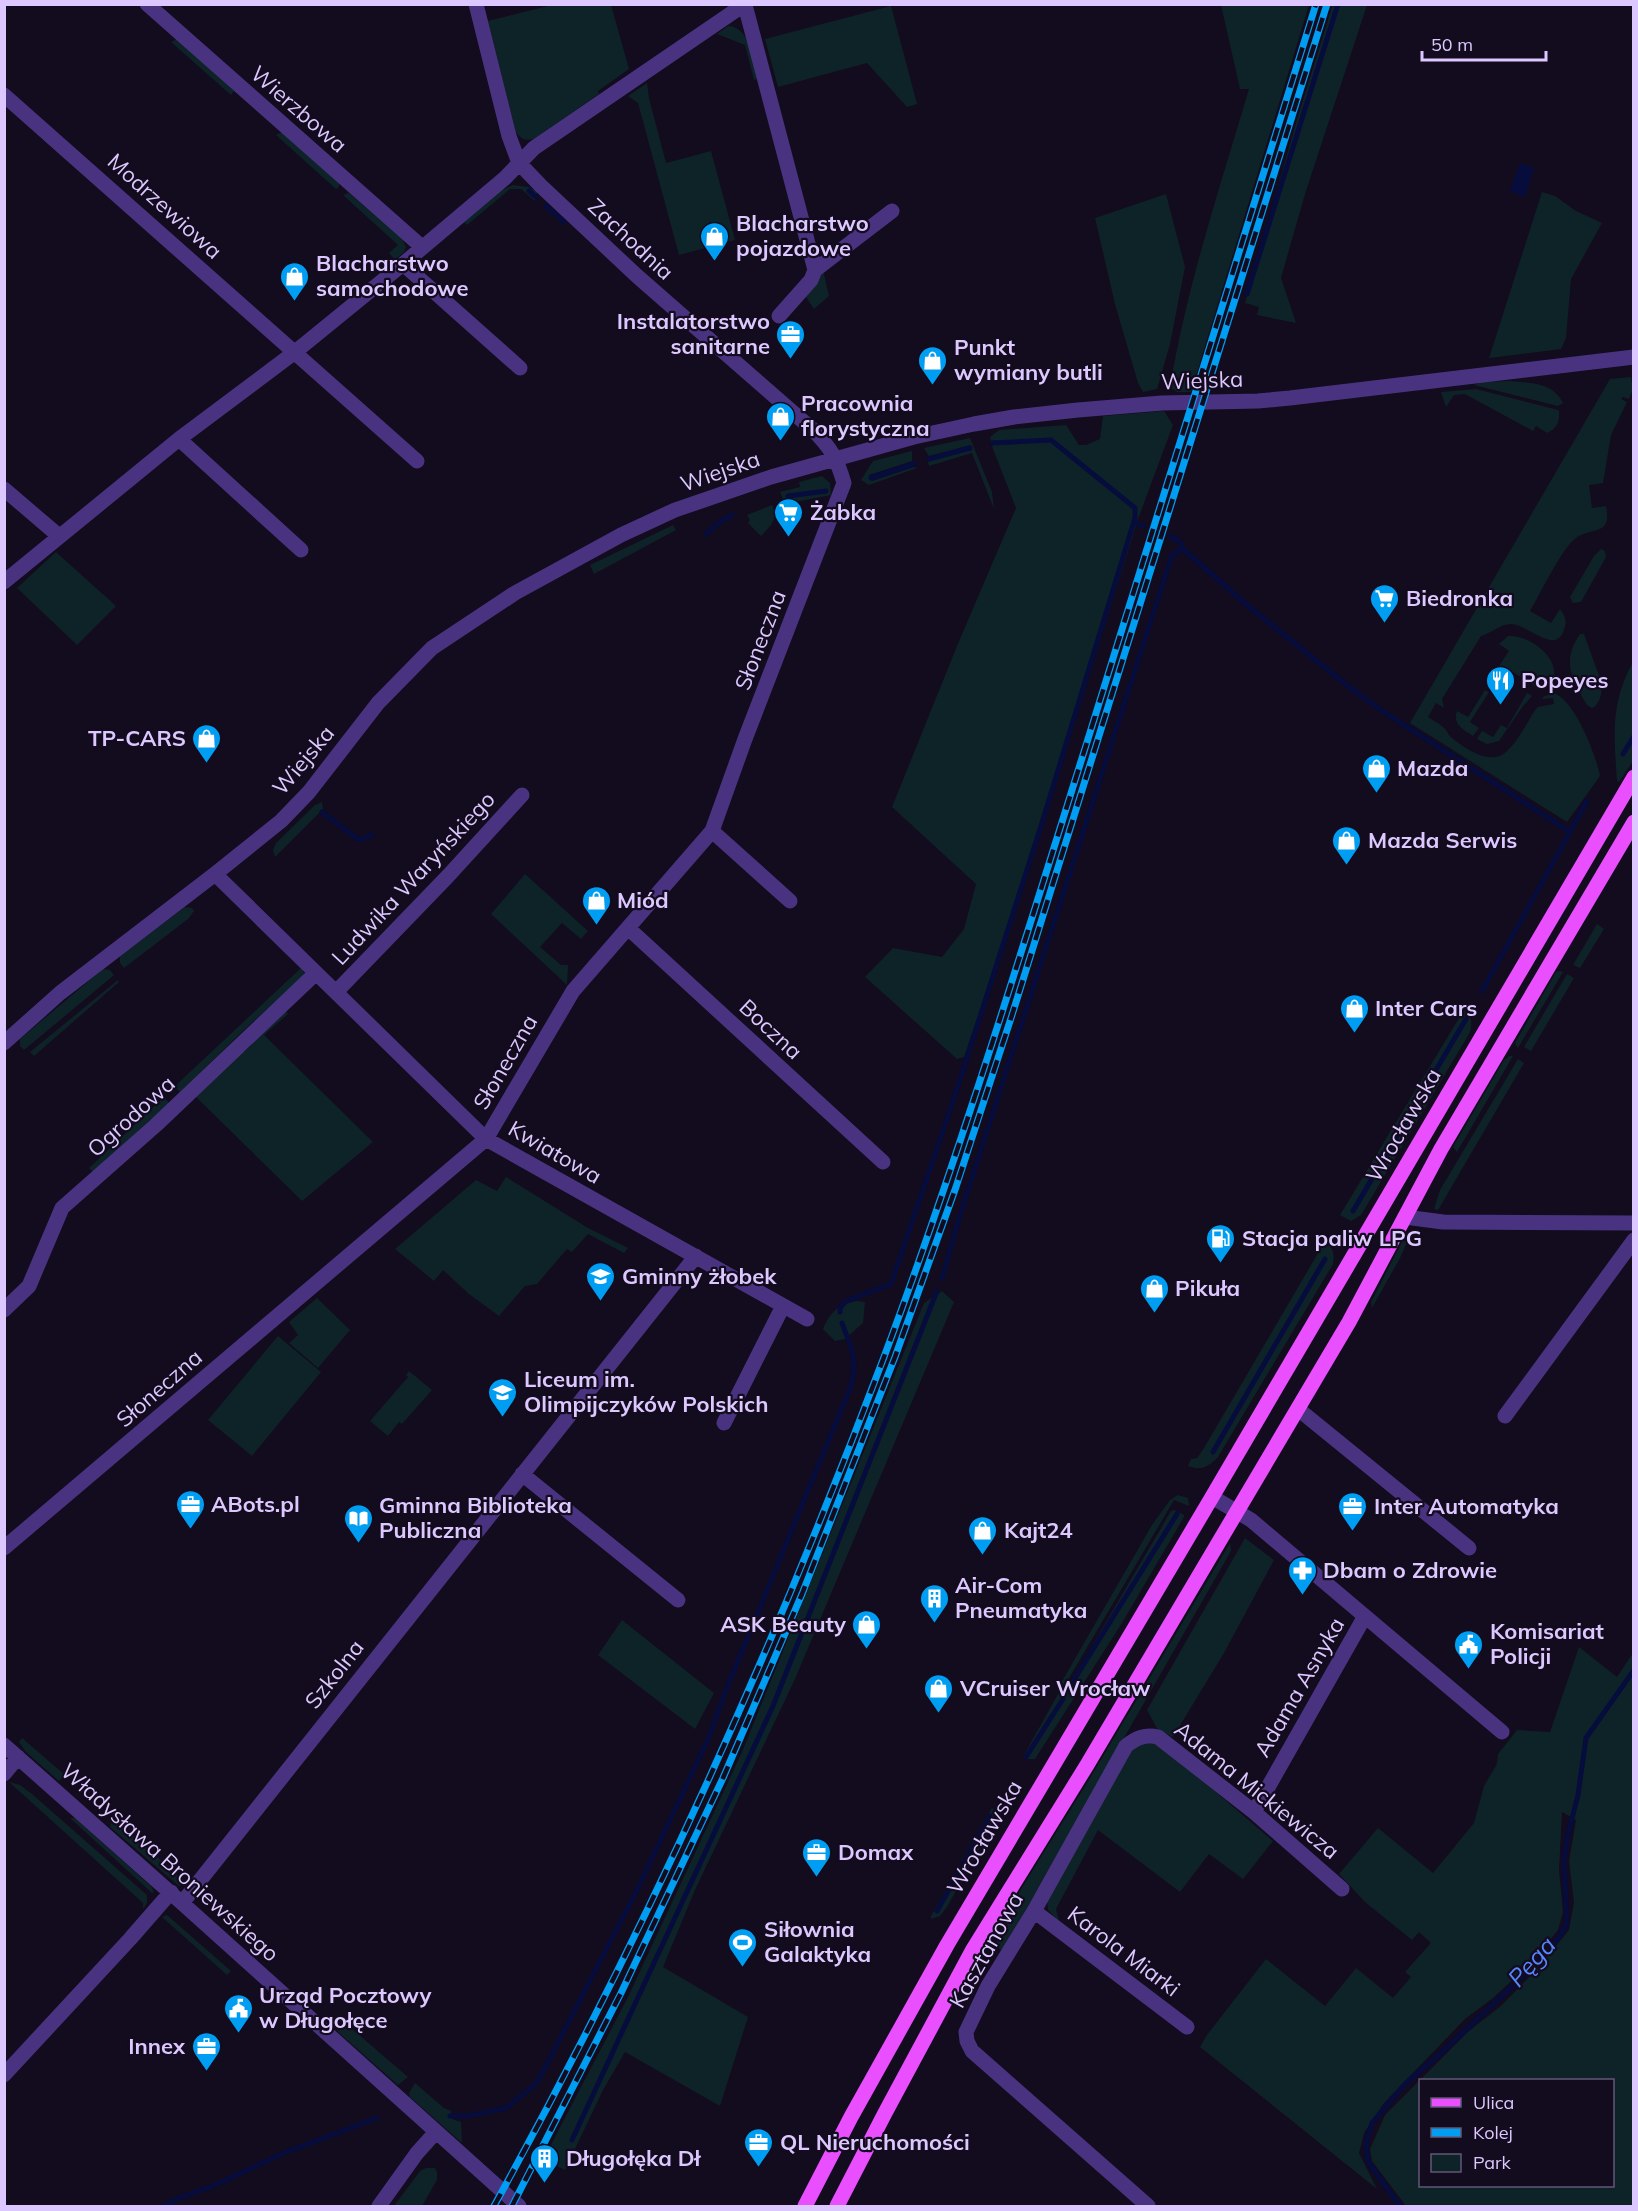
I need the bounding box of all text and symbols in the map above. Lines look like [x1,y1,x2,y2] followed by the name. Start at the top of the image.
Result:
[1422,24,1546,62] scale bar
[1431,33,1473,56] text: 50 m
[245,59,353,159] street label: Wierzbowa
[102,147,228,265] street label: Modrzewiowa
[582,192,680,286] street label: Zachodnia
[736,209,869,262] place label: Blacharstwo pojazdowe
[699,220,731,262] shop icon: Blacharstwo pojazdowe
[316,249,469,302] place label: Blacharstwo samochodowe
[279,260,311,302] shop icon: Blacharstwo samochodowe
[617,307,770,360] place label: Instalatorstwo sanitarne
[775,318,807,360] office icon: Instalatorstwo sanitarne
[954,333,1103,386] place label: Punkt wymiany butli
[917,344,949,386] shop icon: Punkt wymiany butli
[1160,365,1244,395] street label: Wiejska
[801,389,930,442] place label: Pracownia florystyczna
[764,400,796,442] shop icon: Pracownia florystyczna
[677,444,763,498] street label: Wiejska
[773,496,805,538] supermarket icon: Żabka
[810,498,876,526] place label: Żabka
[1369,582,1401,624] supermarket icon: Biedronka
[1406,584,1513,612] place label: Biedronka
[728,586,792,694] street label: Słoneczna
[1484,664,1516,706] restaurant icon: Popeyes
[1521,666,1608,694] place label: Popeyes
[266,719,340,801] street label: Wiejska
[191,722,223,764] shop icon: TP-CARS
[88,724,186,752] place label: TP-CARS
[1360,752,1392,794] shop icon: Mazda
[1397,754,1468,782] place label: Mazda
[325,785,501,971] street label: Ludwika Waryńskiego
[1331,824,1363,866] shop icon: Mazda Serwis
[1368,826,1517,854] place label: Mazda Serwis
[580,884,612,926] shop icon: Miód
[617,886,669,914] place label: Miód
[1338,992,1370,1034] shop icon: Inter Cars
[734,993,808,1065] street label: Boczna
[1375,994,1477,1022] place label: Inter Cars
[467,1010,543,1114] street label: Słoneczna
[1359,1063,1447,1187] street label: Wrocławska
[81,1069,181,1163] street label: Ogrodowa
[503,1114,607,1190] street label: Kwiatowa
[1205,1222,1237,1264] fuel station icon: Stacja paliw LPG
[1242,1224,1422,1252] place label: Stacja paliw LPG
[585,1260,617,1302] school or university icon: Gminny żłobek
[622,1262,777,1290] place label: Gminny żłobek
[1138,1272,1170,1314] shop icon: Pikuła
[1175,1274,1240,1302] place label: Pikuła
[110,1343,208,1433] street label: Słoneczna
[524,1365,768,1418] place label: Liceum im. Olimpijczyków Polskich
[487,1376,519,1418] school or university icon: Liceum im. Olimpijczyków Polskich
[174,1488,206,1530] office icon: ABots.pl
[211,1490,300,1518] place label: ABots.pl
[1337,1490,1369,1532] office icon: Inter Automatyka
[379,1491,572,1544] place label: Gminna Biblioteka Publiczna
[1374,1492,1559,1520] place label: Inter Automatyka
[342,1502,374,1544] library icon: Gminna Biblioteka Publiczna
[967,1514,999,1556] shop icon: Kajt24
[1004,1516,1073,1544] place label: Kajt24
[1286,1554,1318,1596] pharmacy icon: Dbam o Zdrowie
[1323,1556,1497,1584] place label: Dbam o Zdrowie
[955,1571,1087,1624] place label: Air-Com Pneumatyka
[918,1582,950,1624] building icon: Air-Com Pneumatyka
[851,1608,883,1650] shop icon: ASK Beauty
[720,1610,846,1638] place label: ASK Beauty
[1248,1612,1350,1762] street label: Adama Asnyka
[1490,1617,1604,1670] place label: Komisariat Policji
[1453,1628,1485,1670] public building icon: Komisariat Policji
[298,1634,370,1714] street label: Szkolna
[923,1672,955,1714] shop icon: VCruiser Wrocław
[959,1674,1151,1702] place label: VCruiser Wrocław
[1169,1715,1345,1865] street label: Adama Mickiewicza
[55,1757,285,1967] street label: Władysława Broniewskiego
[940,1775,1028,1899] street label: Wrocławska
[801,1836,833,1878] office icon: Domax
[838,1838,914,1866] place label: Domax
[943,1887,1029,2013] street label: Kasztanowa
[1062,1900,1186,2002] street label: Karola Miarki
[764,1915,871,1968] place label: Siłownia Galaktyka
[727,1926,759,1968] sports icon: Siłownia Galaktyka
[1501,1930,1561,1993] water label: Pęga
[259,1981,432,2034] place label: Urząd Pocztowy w Długołęce
[222,1992,254,2034] public building icon: Urząd Pocztowy w Długołęce
[190,2030,222,2072] office icon: Innex
[128,2032,186,2060] place label: Innex
[1419,2079,1614,2187] legend
[1473,2091,1514,2114] text: Ulica
[1473,2121,1513,2144] text: Kolej
[743,2126,775,2168] office icon: QL Nieruchomości
[780,2128,970,2156] place label: QL Nieruchomości
[529,2142,561,2184] building icon: Długołęka Dł
[566,2144,702,2172] place label: Długołęka Dł
[1473,2151,1512,2174] text: Park

